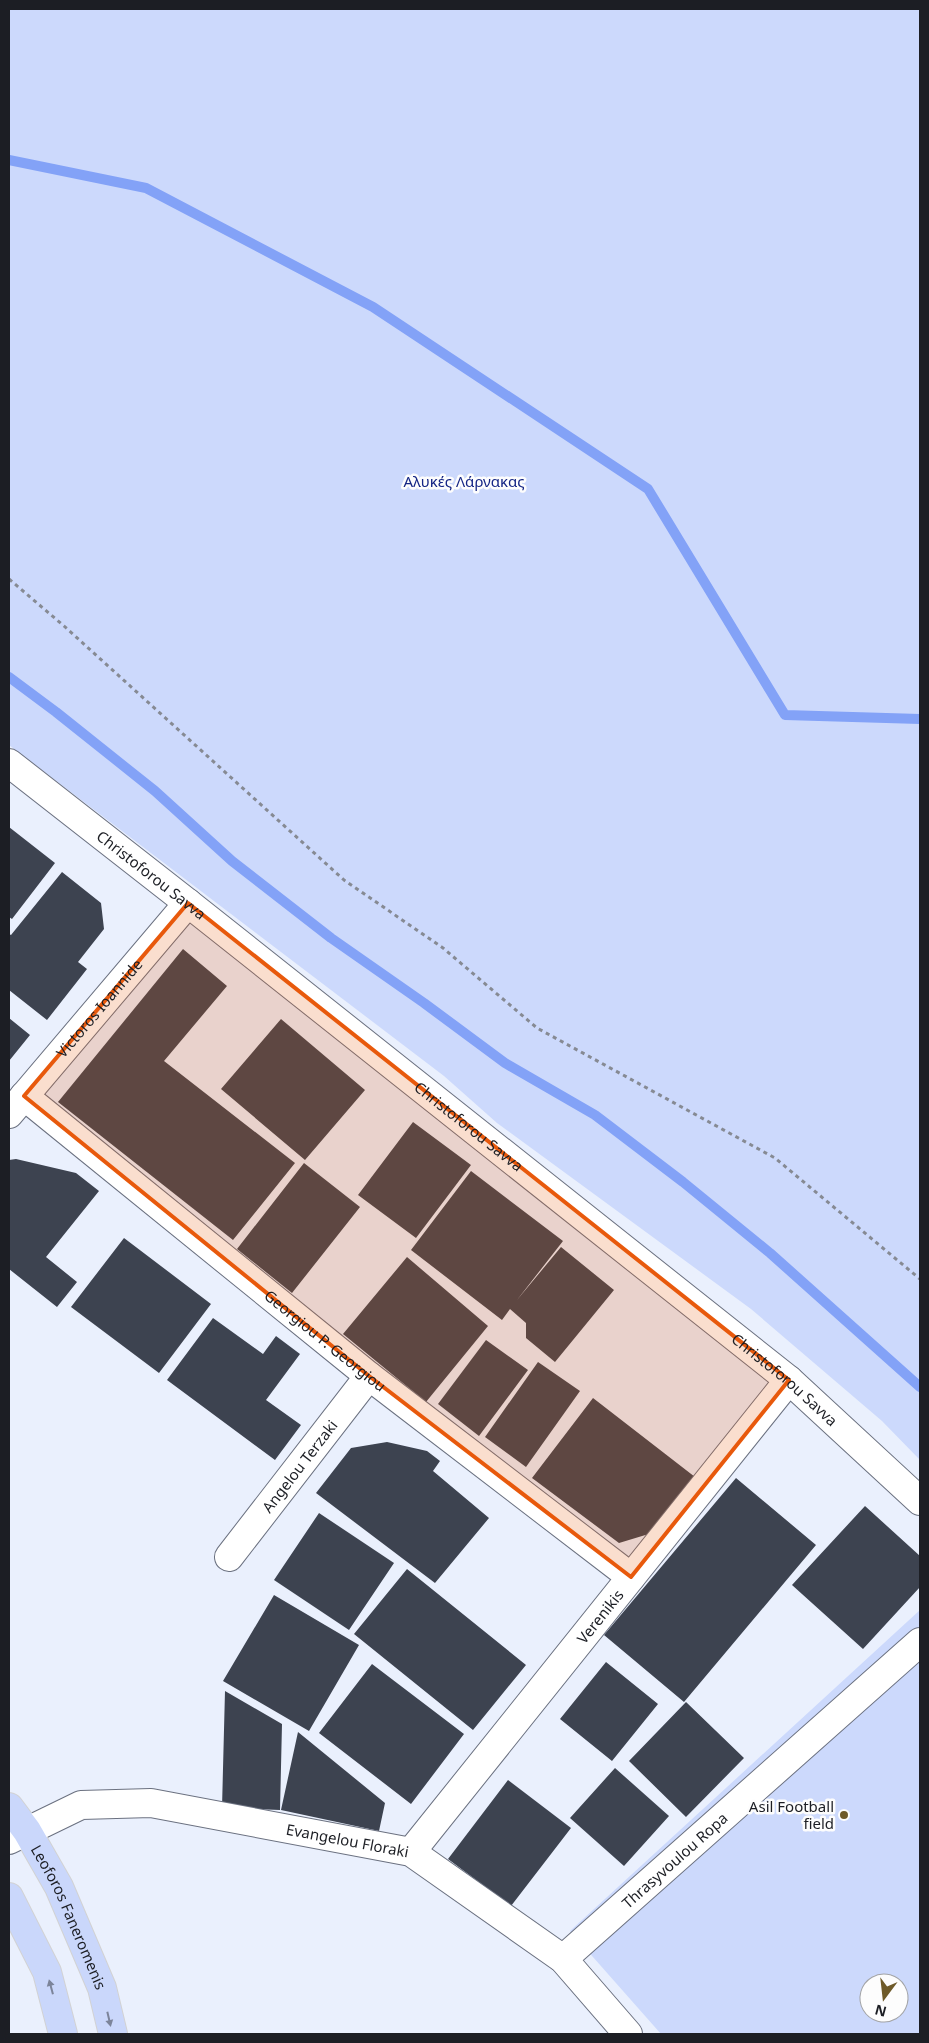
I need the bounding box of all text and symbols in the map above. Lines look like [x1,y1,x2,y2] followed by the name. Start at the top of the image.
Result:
[403,471,525,491] park label: Αλυκές Λάρνακας
[93,826,210,924] street label: Christoforou Savva
[51,954,146,1062] street label: Victoros Ioannide
[411,1077,527,1175] street label: Christoforou Savva
[260,1285,390,1396] street label: Georgiou P. Georgiou
[728,1329,842,1430] street label: Christoforou Savva
[257,1416,342,1516] street label: Angelou Terzaki
[572,1585,628,1647] street label: Verenikis
[749,1796,834,1833] place label: Asil Football field
[617,1808,732,1912] street label: Thrasyvoulou Ropa
[838,1809,850,1821] marker: Asil Football field
[284,1819,410,1861] street label: Evangelou Floraki
[27,1841,111,1992] street label: Leoforos Faneromenis
[859,1973,909,2023] north arrow
[46,1980,54,1995] one-way arrow
[873,2000,888,2022] text: N
[105,2012,113,2027] one-way arrow

